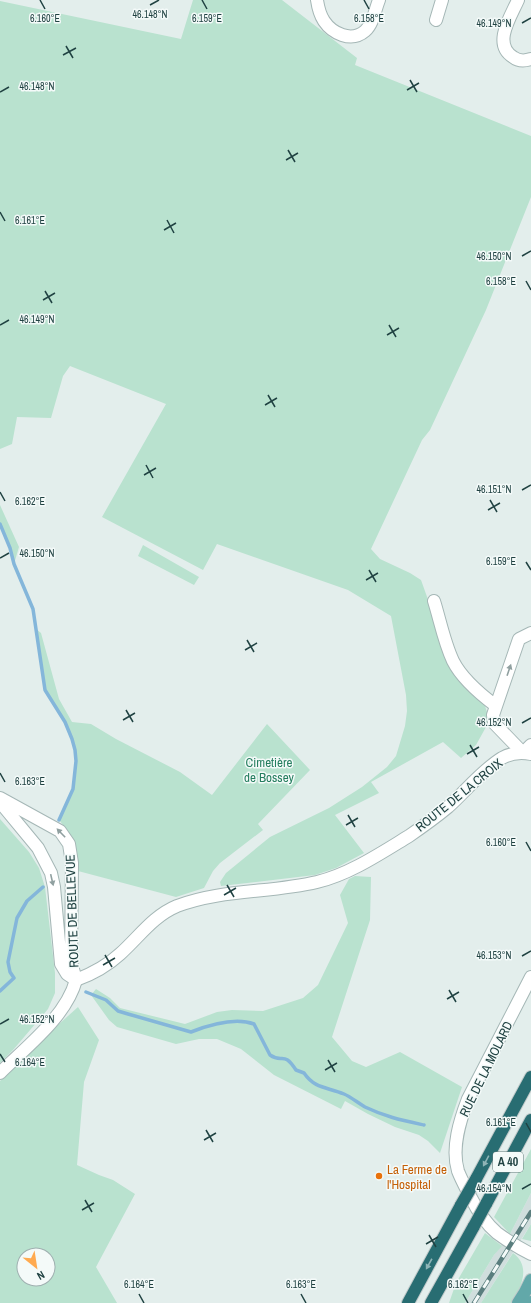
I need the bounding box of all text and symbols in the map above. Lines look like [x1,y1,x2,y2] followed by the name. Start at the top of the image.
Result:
[133,8,168,21] text: 46.148°N
[30,12,60,25] text: 6.160°E
[192,12,222,25] text: 6.159°E
[354,12,384,25] text: 6.158°E
[477,17,512,30] text: 46.149°N
[20,80,55,93] text: 46.148°N
[15,214,45,227] text: 6.161°E
[477,250,512,263] text: 46.150°N
[486,275,516,288] text: 6.158°E
[20,313,55,326] text: 46.149°N
[477,483,512,496] text: 46.151°N
[15,495,45,508] text: 6.162°E
[20,547,55,560] text: 46.150°N
[486,555,516,568] text: 6.159°E
[506,663,512,675] one-way arrow
[477,716,512,729] text: 46.152°N
[244,754,295,786] park label: Cimetière de Bossey
[412,754,507,835] street label: ROUTE DE LA CROIX
[15,775,45,788] text: 6.163°E
[56,828,65,838] one-way arrow
[486,836,516,849] text: 6.160°E
[62,854,82,968] street label: ROUTE DE BELLEVUE
[50,874,56,886] one-way arrow
[477,949,512,962] text: 46.153°N
[20,1013,55,1026] text: 46.152°N
[456,1018,517,1120] street label: RUE DE LA MOLARD
[15,1056,45,1069] text: 6.164°E
[486,1116,516,1129] text: 6.161°E
[493,1152,523,1172] road number: A 40
[482,1155,489,1166] one-way arrow
[387,1161,447,1193] place label: La Ferme de l'Hospital
[374,1171,384,1181] marker: La Ferme de l'Hospital
[477,1182,512,1195] text: 46.154°N
[16,1247,56,1287] north arrow
[426,1258,433,1270] one-way arrow
[35,1268,47,1283] text: N
[124,1278,154,1291] text: 6.164°E
[286,1278,316,1291] text: 6.163°E
[448,1278,478,1291] text: 6.162°E

